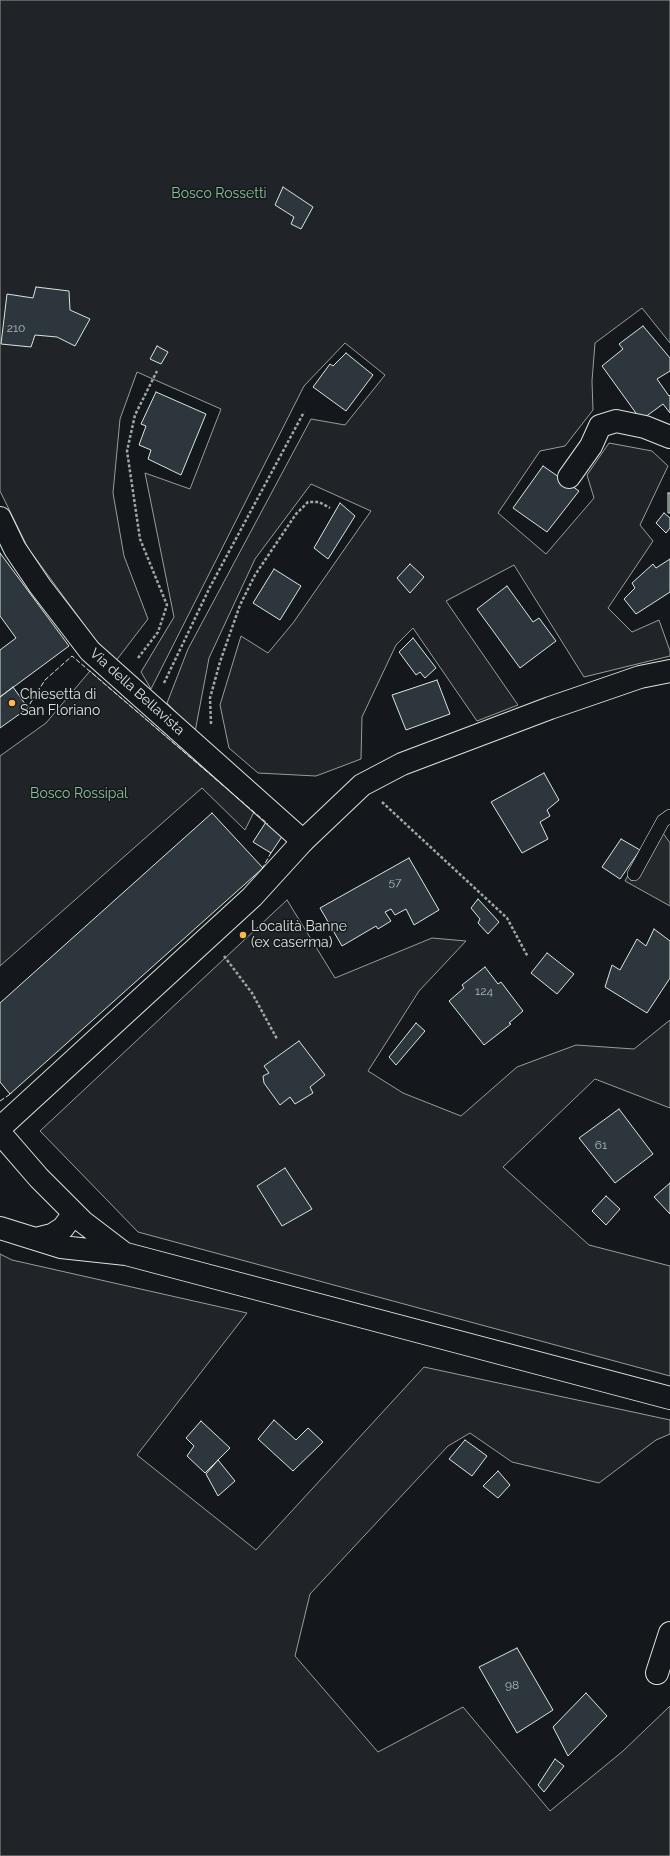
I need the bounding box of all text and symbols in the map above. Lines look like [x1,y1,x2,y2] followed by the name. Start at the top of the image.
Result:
[171,186,267,202] park label: Bosco Rossetti
[7,321,25,335] house number: 210
[86,645,188,739] street label: Via della Bellavista
[20,687,100,720] place label: Chiesetta di San Floriano
[7,698,17,708] marker: Chiesetta di San Floriano
[30,786,128,802] park label: Bosco Rossipal
[389,875,401,889] house number: 57
[251,919,347,952] place label: Località Banne (ex caserma)
[238,930,248,940] marker: Località Banne (ex caserma)
[475,984,493,998] house number: 124
[595,1138,607,1152] house number: 61
[505,1678,519,1692] house number: 98

